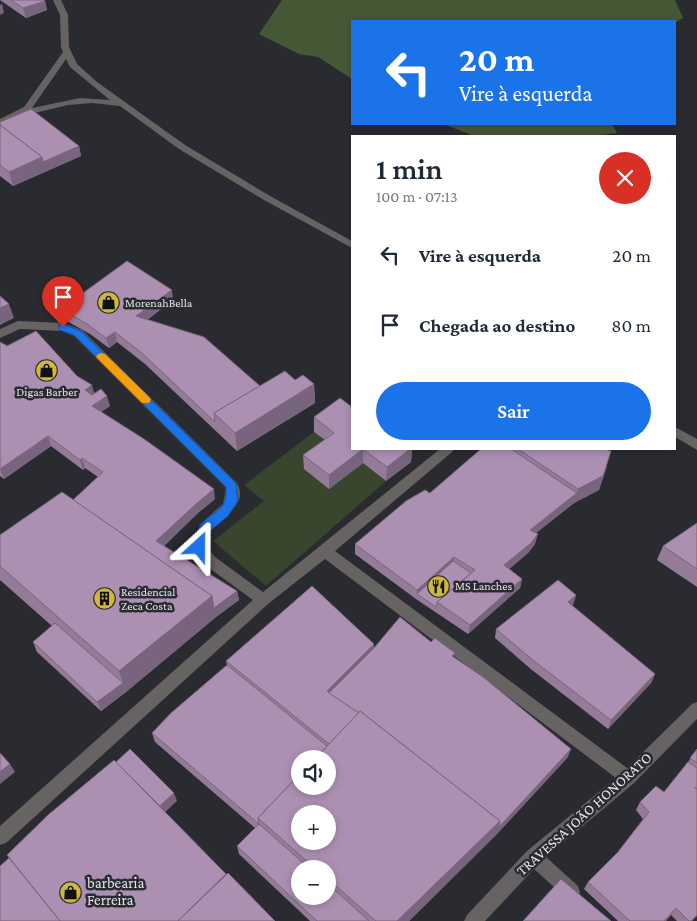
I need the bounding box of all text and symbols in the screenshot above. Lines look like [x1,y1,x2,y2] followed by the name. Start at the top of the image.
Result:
[376,40,441,105] icon: left
[459,40,534,79] text: 20 m
[459,81,592,106] text: Vire à esquerda
[376,152,443,185] text: 1 min
[599,152,651,204] button: close
[376,188,457,205] text: 100 m · 07:13
[376,241,404,269] icon: left
[419,245,541,266] text: Vire à esquerda
[612,245,651,266] text: 20 m
[42,276,84,327] pin
[49,283,77,311] icon: arrive
[97,291,121,315] shop icon: MorenahBella
[125,296,193,310] place label: MorenahBella
[376,311,404,339] icon: arrive
[419,315,575,336] text: Chegada ao destino
[611,315,651,336] text: 80 m
[35,359,59,383] shop icon: Digas Barber
[376,382,651,440] button: Sair
[16,385,78,399] place label: Digas Barber
[172,520,224,572] position arrow
[427,574,451,598] restaurant icon: MS Lanches
[455,579,512,593] place label: MS Lanches
[121,585,176,613] place label: Residencial Zeca Costa
[93,587,117,611] building icon: Residencial Zeca Costa
[513,749,655,880] street label: TRAVESSA JOÃO HONORATO
[291,750,336,905] map controls
[291,750,336,795] button: sound
[291,805,336,850] button: +
[291,860,336,905] button: −
[87,875,144,908] place label: barbearia Ferreira
[59,880,83,904] shop icon: barbearia Ferreira

